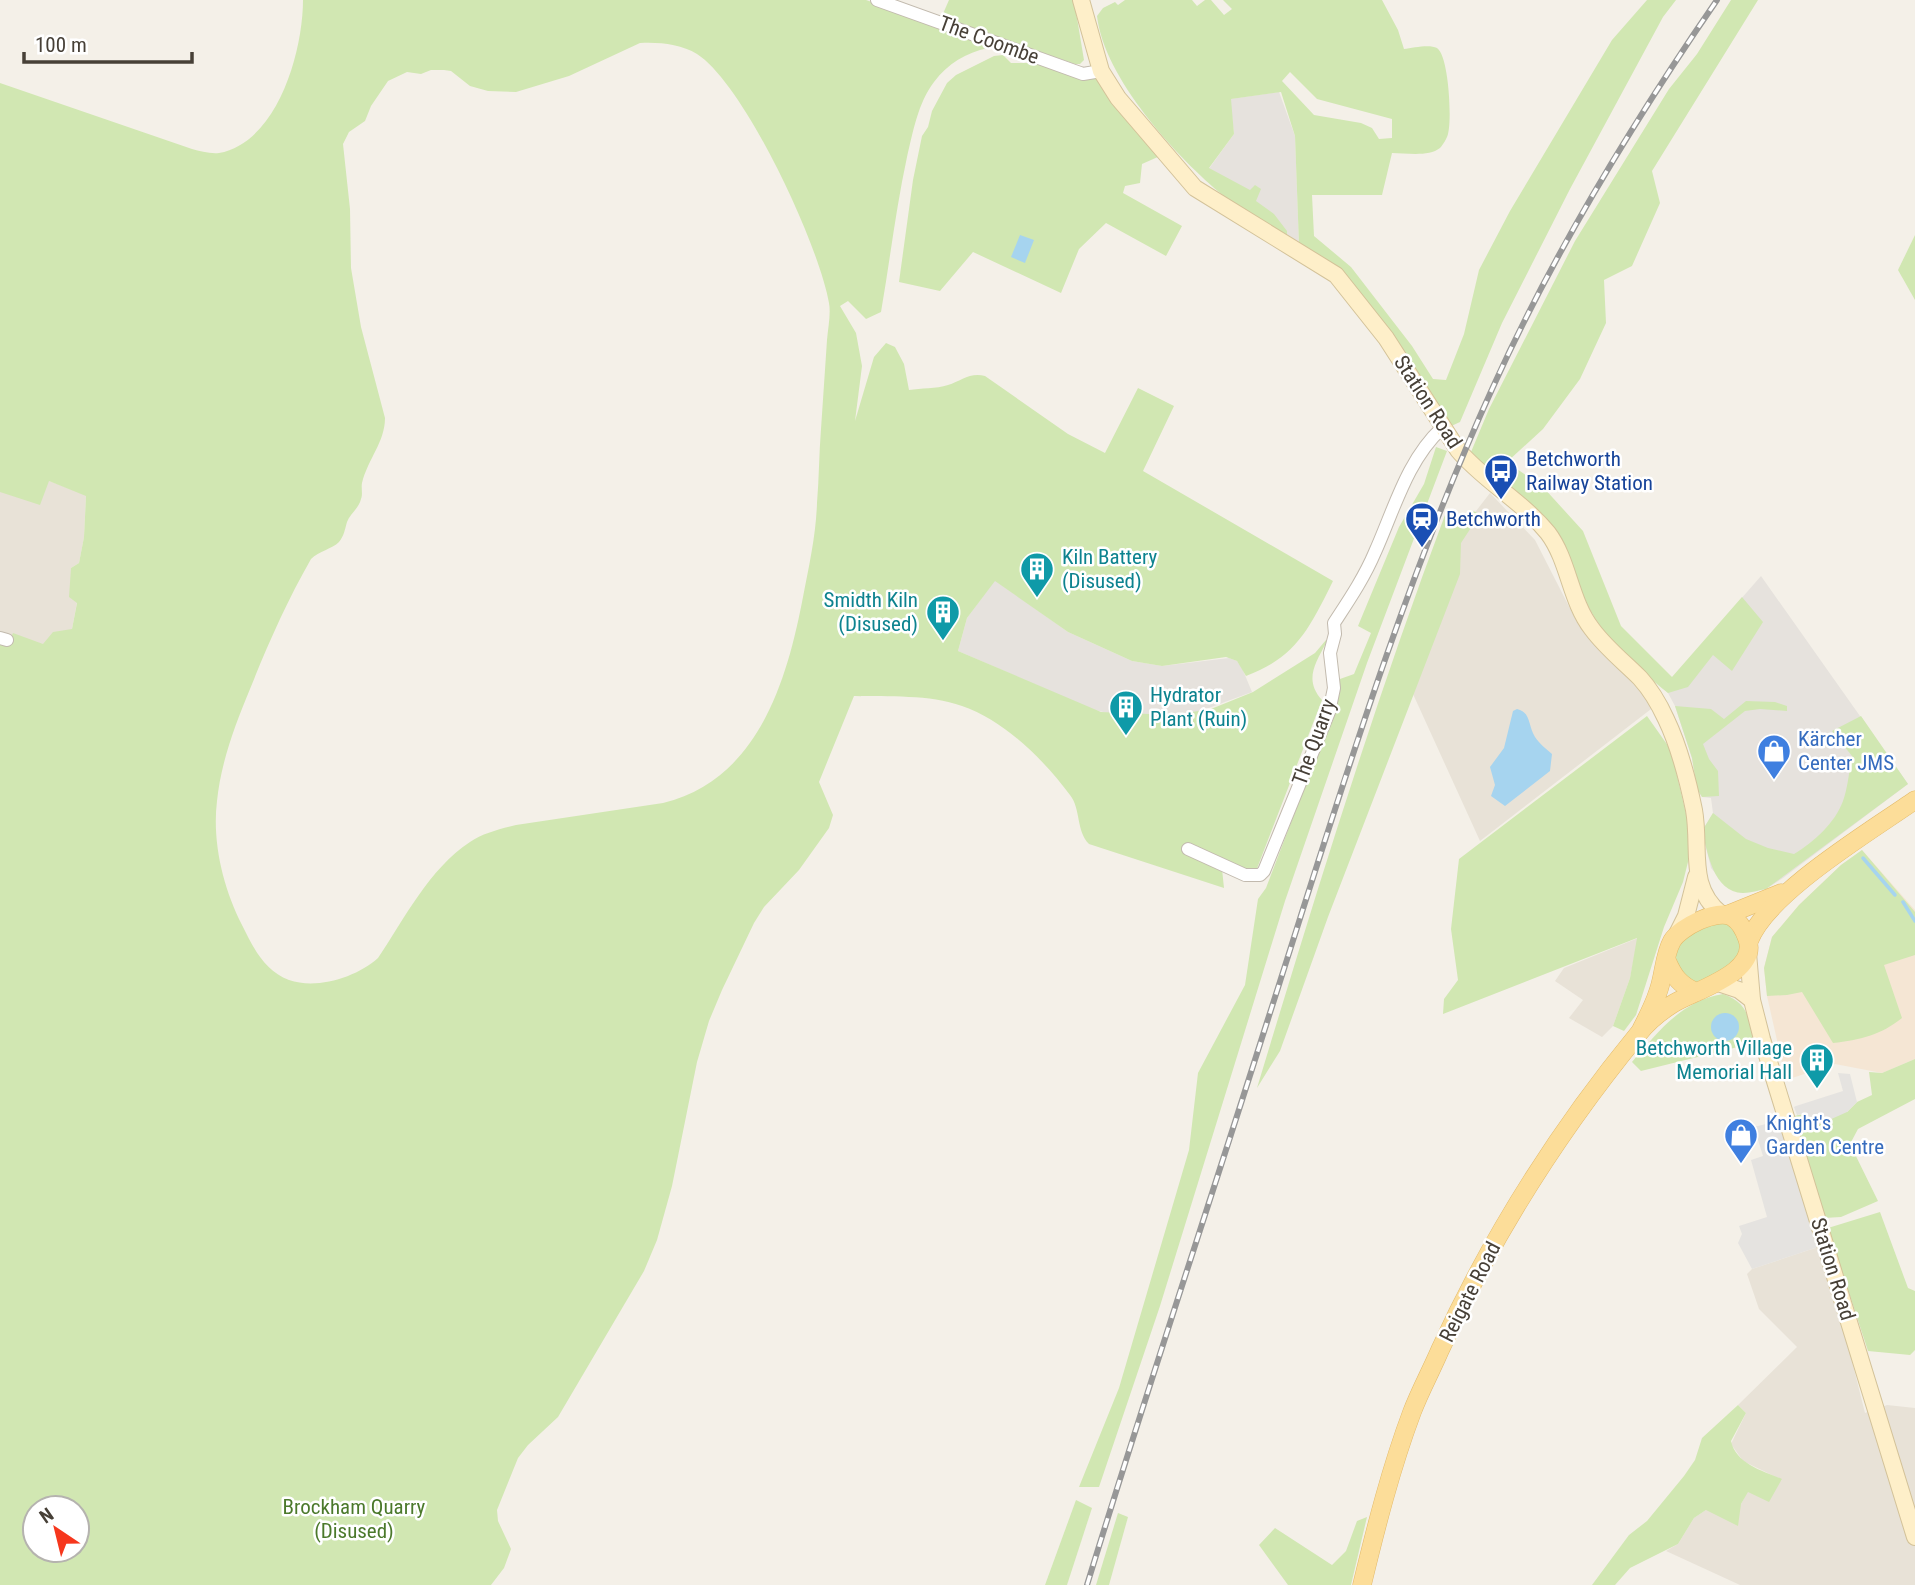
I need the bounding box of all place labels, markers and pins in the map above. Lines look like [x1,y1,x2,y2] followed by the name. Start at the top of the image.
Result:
[1526,447,1653,495] place label: Betchworth Railway Station
[1482,452,1520,501] bus stop icon: Betchworth Railway Station
[1403,500,1441,549] station icon: Betchworth
[1446,507,1541,531] place label: Betchworth
[1062,545,1157,593] place label: Kiln Battery (Disused)
[1018,550,1056,599] building icon: Kiln Battery (Disused)
[824,588,918,636] place label: Smidth Kiln (Disused)
[924,593,962,642] building icon: Smidth Kiln (Disused)
[1150,683,1247,731] place label: Hydrator Plant (Ruin)
[1107,688,1145,737] building icon: Hydrator Plant (Ruin)
[1798,727,1894,775] place label: Kärcher Center JMS
[1755,732,1793,781] shop icon: Kärcher Center JMS
[1636,1036,1792,1084] place label: Betchworth Village Memorial Hall
[1798,1041,1836,1090] building icon: Betchworth Village Memorial Hall
[1766,1111,1884,1159] place label: Knight's Garden Centre
[1722,1116,1760,1165] shop icon: Knight's Garden Centre

